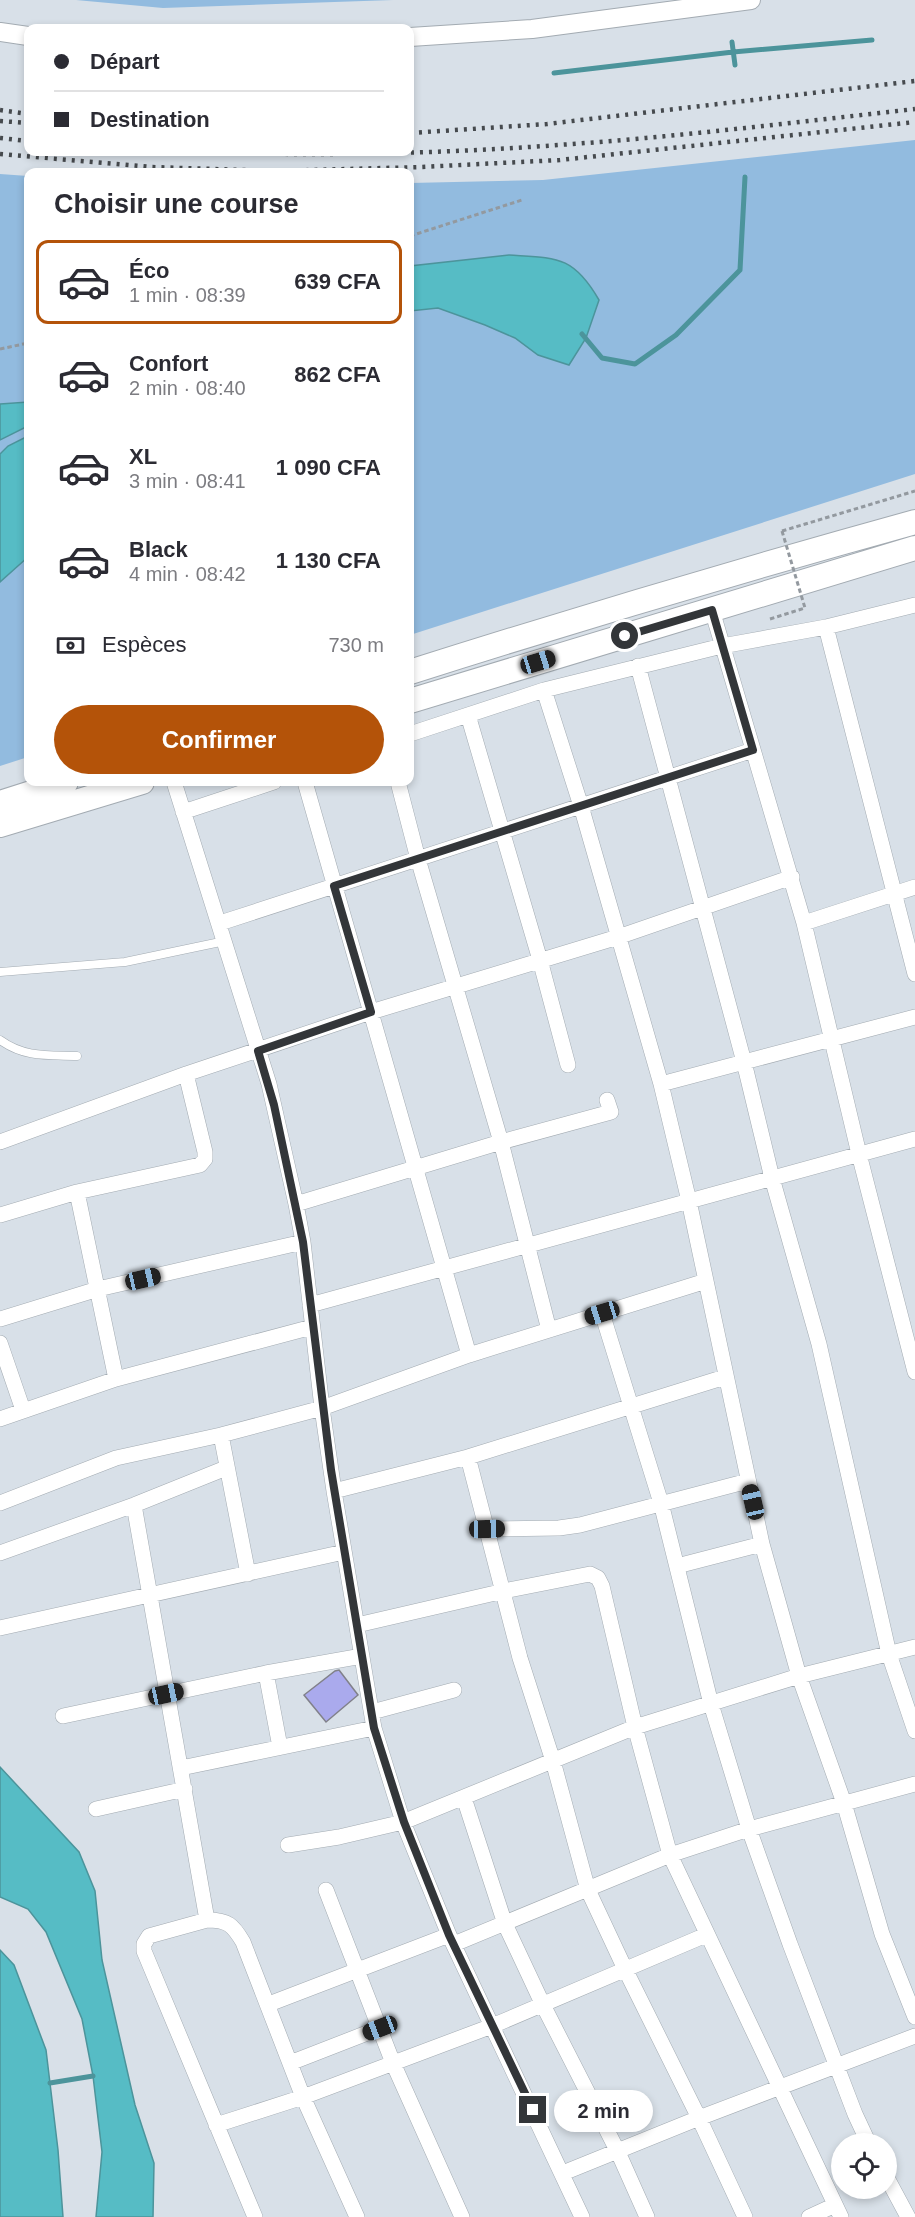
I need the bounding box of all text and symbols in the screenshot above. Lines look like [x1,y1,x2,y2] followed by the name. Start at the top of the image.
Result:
[90,49,160,74] text: Départ
[90,107,210,132] text: Destination
[54,189,299,219] text: Choisir une course
[57,255,111,309] icon: car
[129,258,169,283] text: Éco
[294,269,381,294] text: 639 CFA
[129,284,246,306] text: 1 min · 08:39
[57,348,111,402] icon: car
[129,351,208,376] text: Confort
[294,362,381,387] text: 862 CFA
[129,377,246,399] text: 2 min · 08:40
[57,441,111,495] icon: car
[129,444,157,469] text: XL
[276,455,381,480] text: 1 090 CFA
[129,470,246,492] text: 3 min · 08:41
[57,534,111,588] icon: car
[129,537,188,562] text: Black
[276,548,381,573] text: 1 130 CFA
[129,563,246,585] text: 4 min · 08:42
[611,622,638,649] route start
[54,629,87,662] icon: cash
[102,632,186,657] text: Espèces
[328,634,384,656] text: 730 m
[518,648,558,676] car
[54,705,384,774] button: Confirmer
[123,1266,163,1292] car
[582,1299,622,1327] car
[740,1482,766,1522] car
[469,1520,505,1538] car
[147,1681,185,1707] car
[360,2013,400,2043] car
[554,2089,653,2131] callout: 2 min
[519,2096,546,2123] route end
[577,2100,630,2122] text: 2 min
[831,2133,897,2199] map controls
[831,2133,897,2199] button: locate

